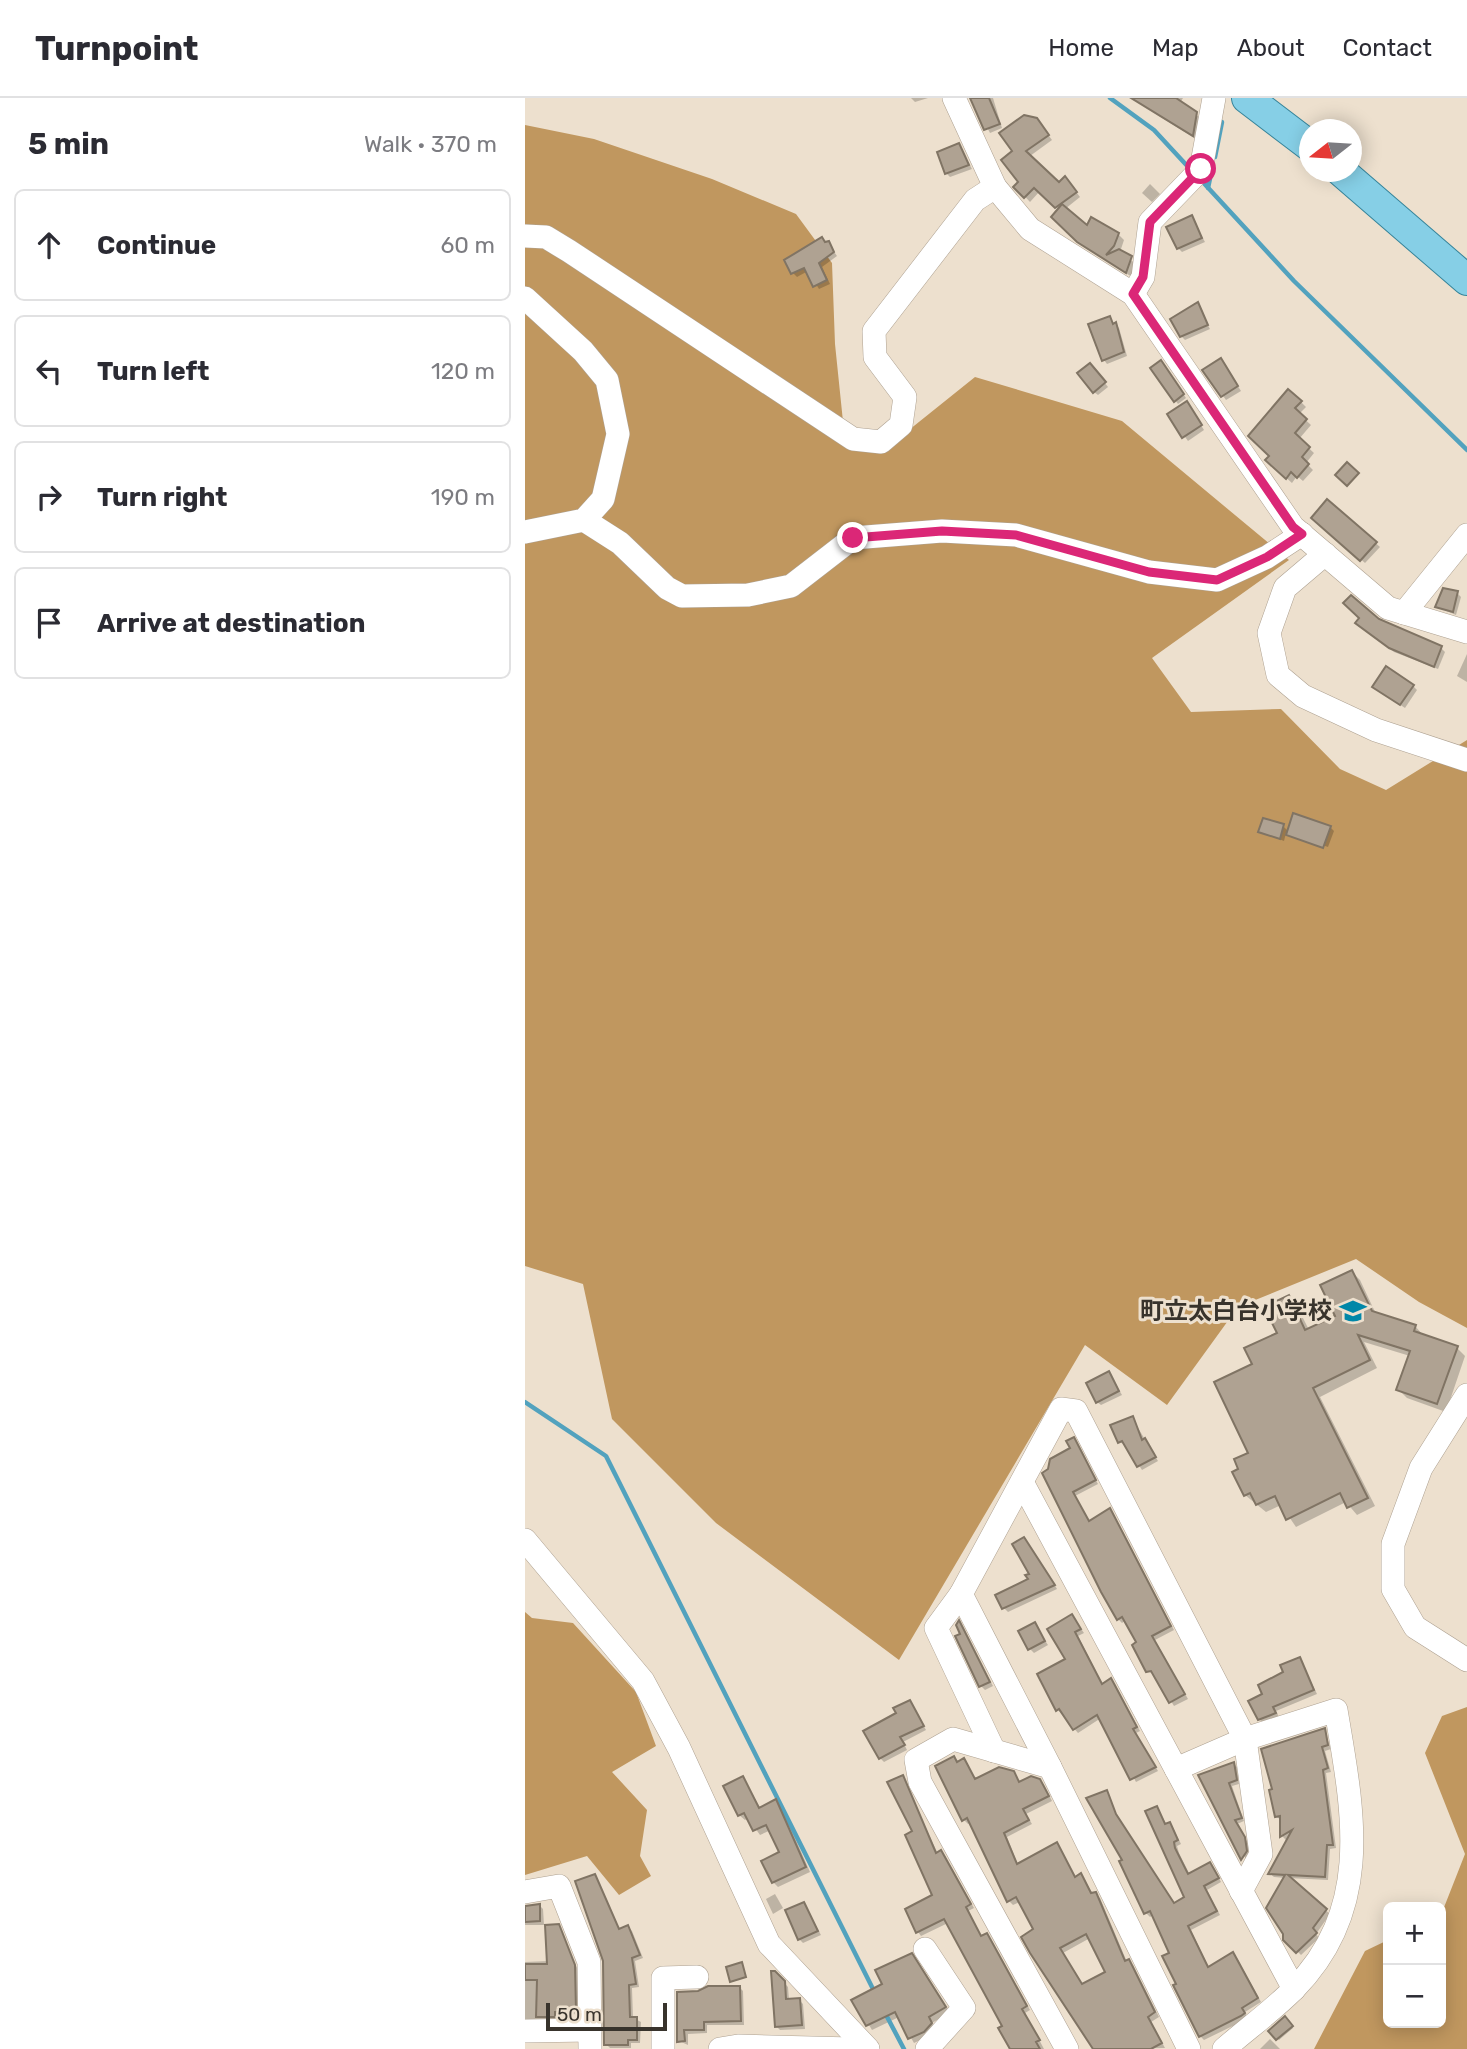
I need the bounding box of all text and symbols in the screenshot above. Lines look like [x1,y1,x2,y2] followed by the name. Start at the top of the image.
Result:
[35,29,198,68] text: Turnpoint
[1048,34,1114,62] text: Home
[1152,34,1199,62] text: Map
[1237,34,1305,62] text: About
[1343,34,1432,62] text: Contact
[1299,119,1362,182] north arrow
[28,126,109,162] text: 5 min
[364,130,497,158] text: Walk · 370 m
[1185,153,1216,184] route start
[30,226,68,264] icon: ahead
[97,230,216,261] text: Continue
[440,231,495,259] text: 60 m
[30,352,68,390] icon: left
[97,356,209,387] text: Turn left
[431,357,495,385] text: 120 m
[30,478,68,516] icon: right
[97,482,227,513] text: Turn right
[431,483,495,511] text: 190 m
[837,522,868,553] route end
[30,604,68,642] icon: arrive
[97,608,365,639] text: Arrive at destination
[1338,1296,1368,1326] school or university icon: 町立太白台小学校
[1140,1297,1332,1325] place label: 町立太白台小学校
[1383,1902,1446,2028] map controls
[1383,1902,1446,1965] button: +
[1383,1965,1446,2028] button: −
[546,2000,667,2032] scale bar
[557,2003,602,2026] text: 50 m

